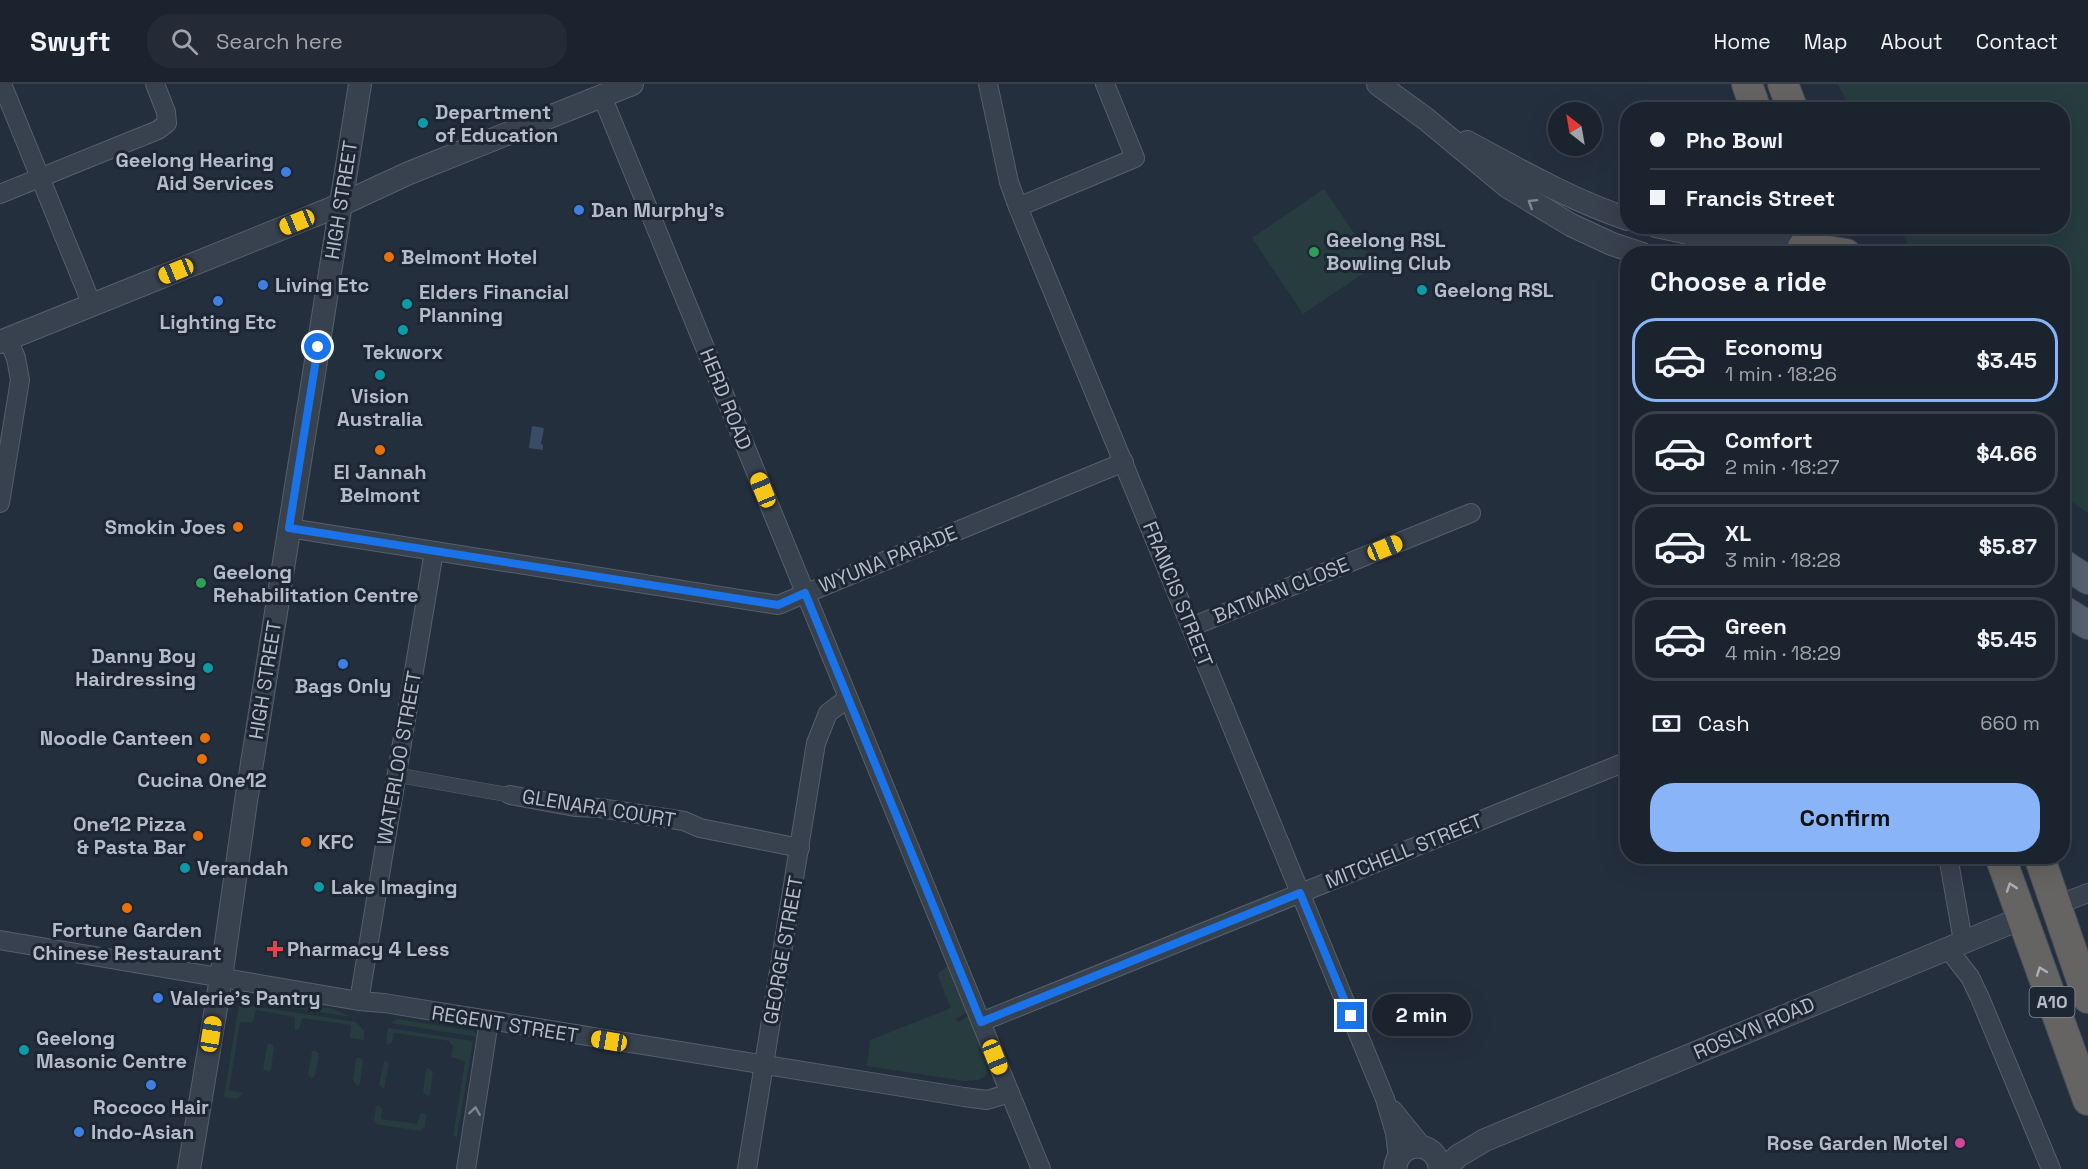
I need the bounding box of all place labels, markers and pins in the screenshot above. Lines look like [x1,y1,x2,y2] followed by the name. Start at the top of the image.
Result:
[435,99,558,148] place label: Department of Education
[416,116,430,130] marker: Department of Education
[115,147,274,196] place label: Geelong Hearing Aid Services
[279,165,293,179] marker: Geelong Hearing Aid Services
[591,197,725,223] place label: Dan Murphy's
[572,203,586,217] marker: Dan Murphy's
[1326,227,1451,276] place label: Geelong RSL Bowling Club
[401,244,537,270] place label: Belmont Hotel
[1307,245,1321,259] marker: Geelong RSL Bowling Club
[382,250,396,264] marker: Belmont Hotel
[275,272,369,298] place label: Living Etc
[1434,277,1554,303] place label: Geelong RSL
[256,278,270,292] marker: Living Etc
[419,279,569,328] place label: Elders Financial Planning
[1415,283,1429,297] marker: Geelong RSL
[211,294,225,308] marker: Lighting Etc
[400,297,414,311] marker: Elders Financial Planning
[159,309,277,335] place label: Lighting Etc
[396,323,410,337] marker: Tekworx
[363,339,443,365] place label: Tekworx
[373,368,387,382] marker: Vision Australia
[337,383,423,432] place label: Vision Australia
[373,443,387,457] marker: El Jannah Belmont
[333,459,427,508] place label: El Jannah Belmont
[105,514,226,540] place label: Smokin Joes
[231,520,245,534] marker: Smokin Joes
[213,559,419,608] place label: Geelong Rehabilitation Centre
[194,576,208,590] marker: Geelong Rehabilitation Centre
[75,643,196,692] place label: Danny Boy Hairdressing
[336,657,350,671] marker: Bags Only
[201,661,215,675] marker: Danny Boy Hairdressing
[295,673,391,699] place label: Bags Only
[40,725,193,751] place label: Noodle Canteen
[198,731,212,745] marker: Noodle Canteen
[195,752,209,766] marker: Cucina One12
[137,767,267,793] place label: Cucina One12
[73,811,186,860] place label: One12 Pizza & Pasta Bar
[191,829,205,843] marker: One12 Pizza & Pasta Bar
[318,829,354,855] place label: KFC
[299,835,313,849] marker: KFC
[197,855,289,881] place label: Verandah
[178,861,192,875] marker: Verandah
[331,874,458,900] place label: Lake Imaging
[312,880,326,894] marker: Lake Imaging
[120,901,134,915] marker: Fortune Garden Chinese Restaurant
[32,917,222,966] place label: Fortune Garden Chinese Restaurant
[287,936,450,962] place label: Pharmacy 4 Less
[268,942,282,956] marker: Pharmacy 4 Less
[170,985,321,1011] place label: Valerie's Pantry
[151,991,165,1005] marker: Valerie's Pantry
[36,1025,187,1074] place label: Geelong Masonic Centre
[17,1043,31,1057] marker: Geelong Masonic Centre
[144,1078,158,1092] marker: Rococo Hair
[93,1094,209,1120] place label: Rococo Hair
[91,1119,194,1145] place label: Indo-Asian
[72,1125,86,1139] marker: Indo-Asian
[1767,1130,1948,1156] place label: Rose Garden Motel
[1953,1136,1967,1150] marker: Rose Garden Motel

